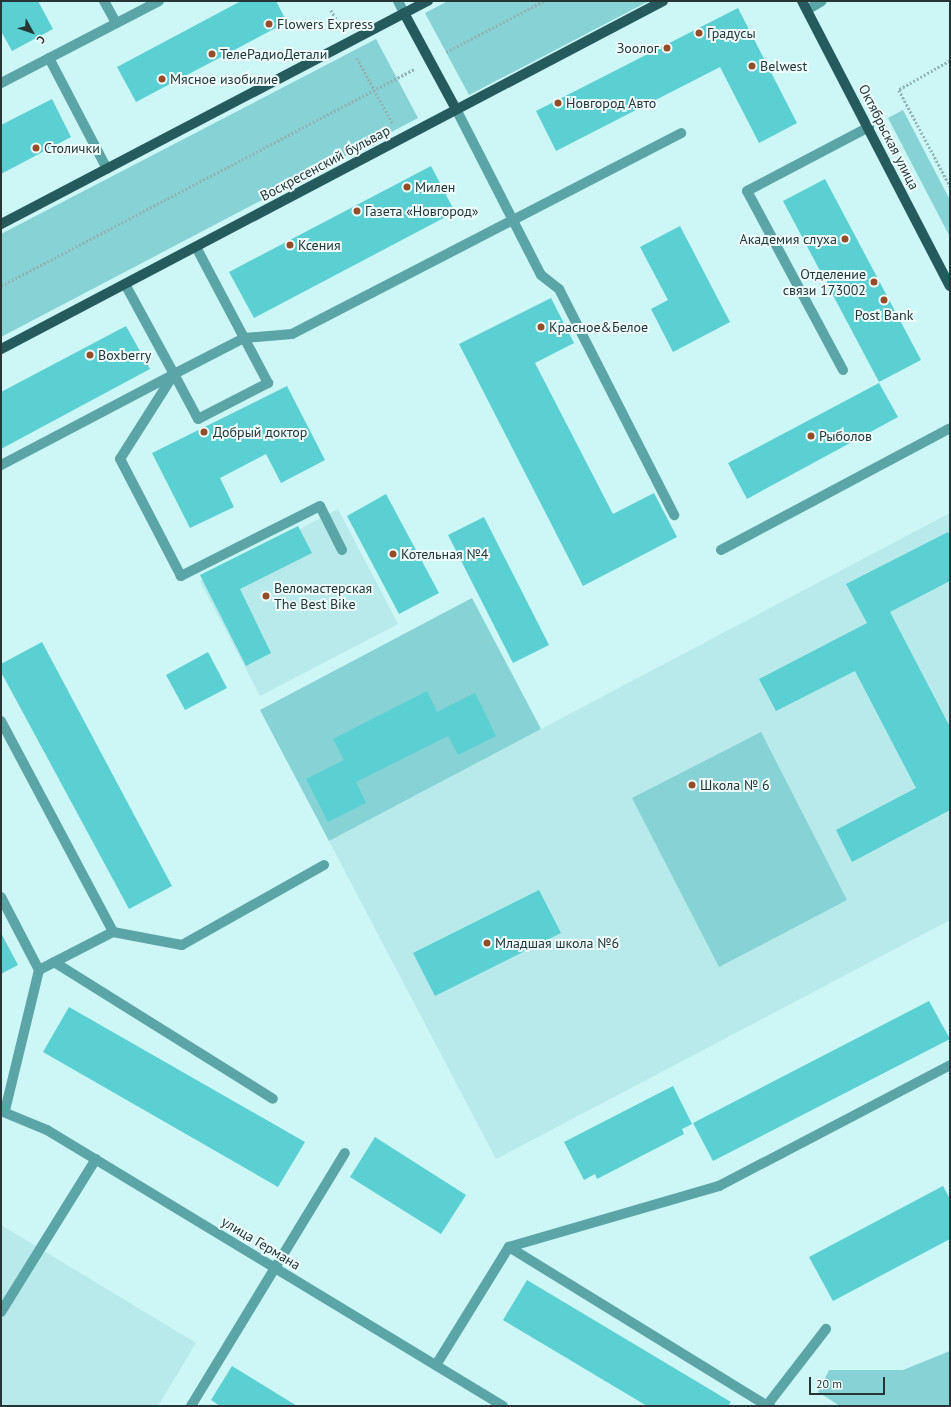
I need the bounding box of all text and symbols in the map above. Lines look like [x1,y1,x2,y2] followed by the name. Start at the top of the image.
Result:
[12,12,52,52] north arrow
[277,16,373,32] place label: Flowers Express
[264,19,274,29] marker: Flowers Express
[707,25,756,41] place label: Градусы
[694,28,704,38] marker: Градусы
[34,33,49,47] text: С
[617,40,659,56] place label: Зоолог
[662,43,672,53] marker: Зоолог
[220,46,327,62] place label: ТелеРадиоДетали
[207,49,217,59] marker: ТелеРадиоДетали
[760,58,807,74] place label: Belwest
[747,61,757,71] marker: Belwest
[170,71,278,87] place label: Мясное изобилие
[157,74,167,84] marker: Мясное изобилие
[855,82,923,192] street label: Октябрьская улица
[566,95,657,111] place label: Новгород Авто
[553,98,563,108] marker: Новгород Авто
[257,122,393,204] street label: Воскресенский бульвар
[44,140,100,156] place label: Столички
[31,143,41,153] marker: Столички
[415,179,455,195] place label: Милен
[402,182,412,192] marker: Милен
[365,203,478,219] place label: Газета «Новгород»
[352,206,362,216] marker: Газета «Новгород»
[739,231,837,247] place label: Академия слуха
[840,234,850,244] marker: Академия слуха
[298,237,341,253] place label: Ксения
[285,240,295,250] marker: Ксения
[783,266,866,298] place label: Отделение связи 173002
[869,277,879,287] marker: Отделение связи 173002
[879,295,889,305] marker: Post Bank
[855,307,913,323] place label: Post Bank
[549,319,648,335] place label: Красное&Белое
[536,322,546,332] marker: Красное&Белое
[98,347,151,363] place label: Boxberry
[85,350,95,360] marker: Boxberry
[213,424,307,440] place label: Добрый доктор
[198,426,210,438] marker: Добрый доктор
[819,428,872,444] place label: Рыболов
[806,431,816,441] marker: Рыболов
[401,546,488,562] place label: Котельная №4
[388,549,398,559] marker: Котельная №4
[274,580,372,612] place label: Веломастерская The Best Bike
[261,591,271,601] marker: Веломастерская The Best Bike
[700,777,770,793] place label: Школа № 6
[687,780,697,790] marker: Школа № 6
[495,935,619,951] place label: Младшая школа №6
[482,938,492,948] marker: Младшая школа №6
[218,1213,304,1273] street label: улица Германа
[811,1369,887,1395] scale bar
[816,1376,842,1391] text: 20 m

